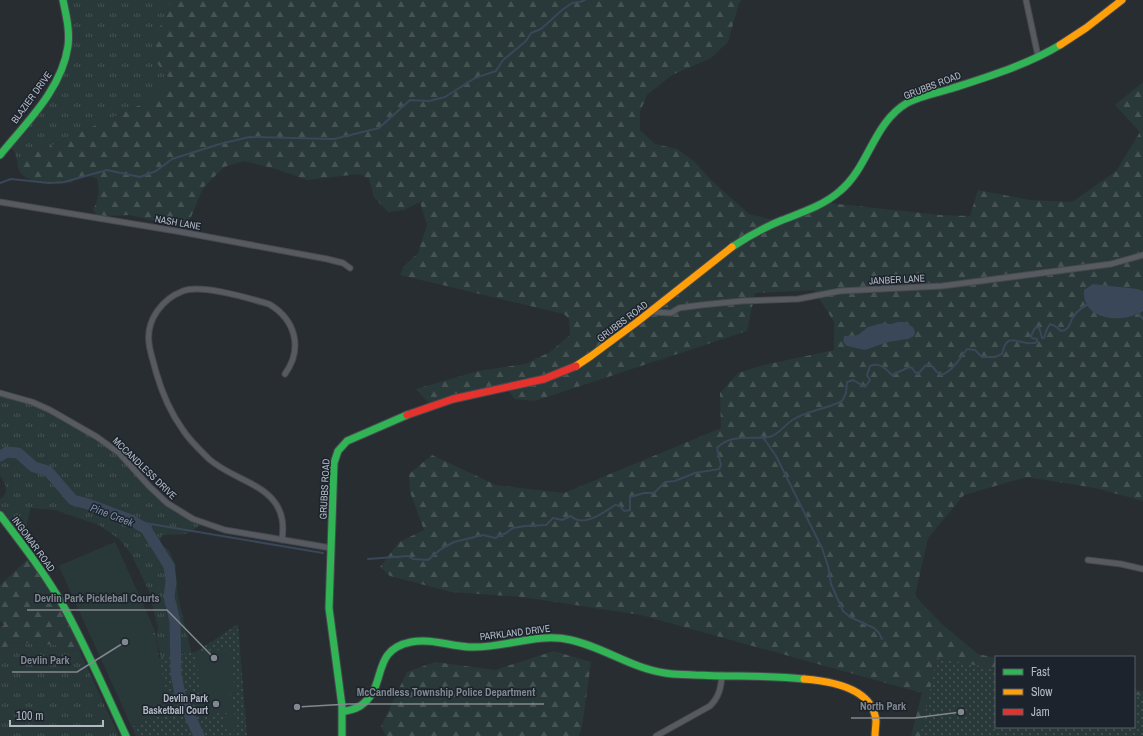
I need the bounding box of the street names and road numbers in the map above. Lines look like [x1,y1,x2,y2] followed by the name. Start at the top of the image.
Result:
[8,69,55,126] street label: BLAZIER DRIVE
[902,69,963,102] street label: GRUBBS ROAD
[154,212,202,233] street label: NASH LANE
[869,272,925,287] street label: JANBER LANE
[594,298,650,345] street label: GRUBBS ROAD
[110,434,179,502] street label: MCCANDLESS DRIVE
[316,458,333,520] street label: GRUBBS ROAD
[9,514,58,575] street label: INGOMAR ROAD
[479,622,551,643] street label: PARKLAND DRIVE

